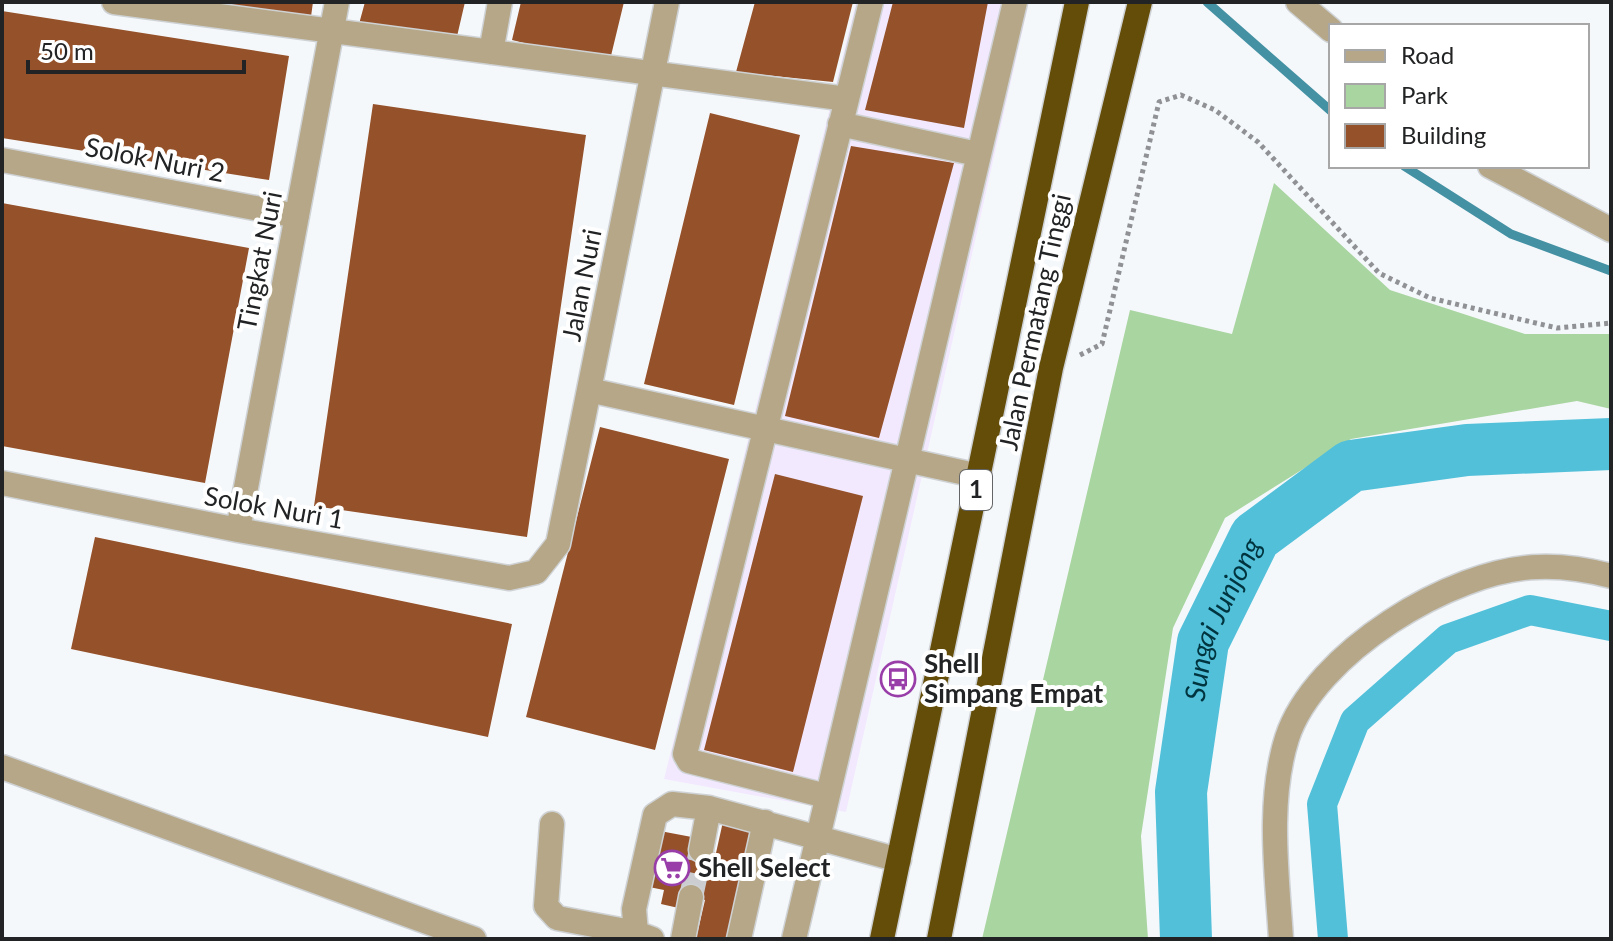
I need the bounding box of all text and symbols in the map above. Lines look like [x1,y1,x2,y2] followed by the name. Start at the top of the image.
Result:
[28,24,244,74] scale bar
[1329,24,1589,168] legend
[40,36,94,65] text: 50 m
[1401,40,1454,69] text: Road
[1401,80,1449,109] text: Park
[1401,120,1486,149] text: Building
[83,130,227,188] street label: Solok Nuri 2
[230,188,288,333] street label: Tingkat Nuri
[991,191,1077,453] street label: Jalan Permatang Tinggi
[554,226,608,344] street label: Jalan Nuri
[960,470,992,510] road number: 1
[202,479,346,535] street label: Solok Nuri 1
[1177,531,1268,703] water label: Sungai Junjong
[924,647,1103,709] place label: Shell Simpang Empat
[879,660,917,698] bus stop icon: Shell Simpang Empat
[653,849,691,887] supermarket icon: Shell Select
[698,851,831,883] place label: Shell Select

